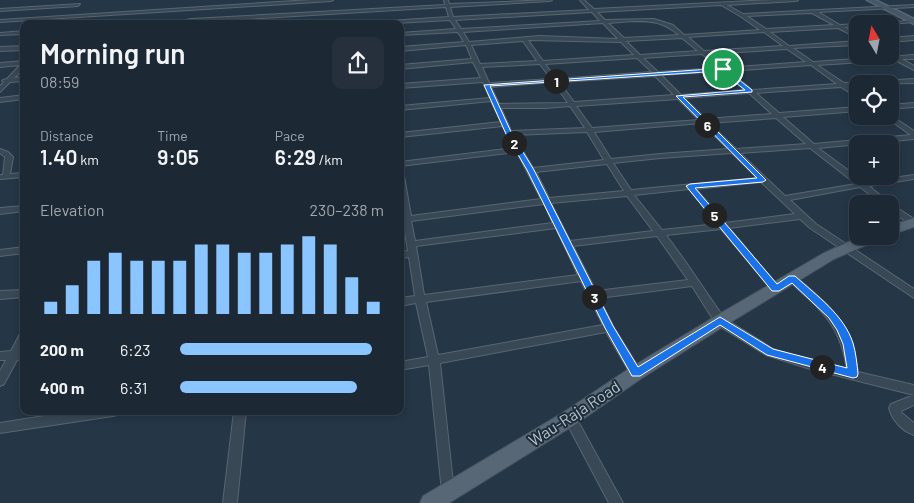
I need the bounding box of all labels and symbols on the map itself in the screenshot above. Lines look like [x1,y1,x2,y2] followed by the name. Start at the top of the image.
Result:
[849,15,899,65] north arrow
[702,48,744,90] pin
[544,68,568,94] pin: 1
[694,112,720,138] pin: 6
[502,130,526,156] pin: 2
[702,202,726,228] pin: 5
[582,284,606,310] pin: 3
[810,354,834,380] pin: 4
[525,376,623,450] street label: Wau-Raja Road

